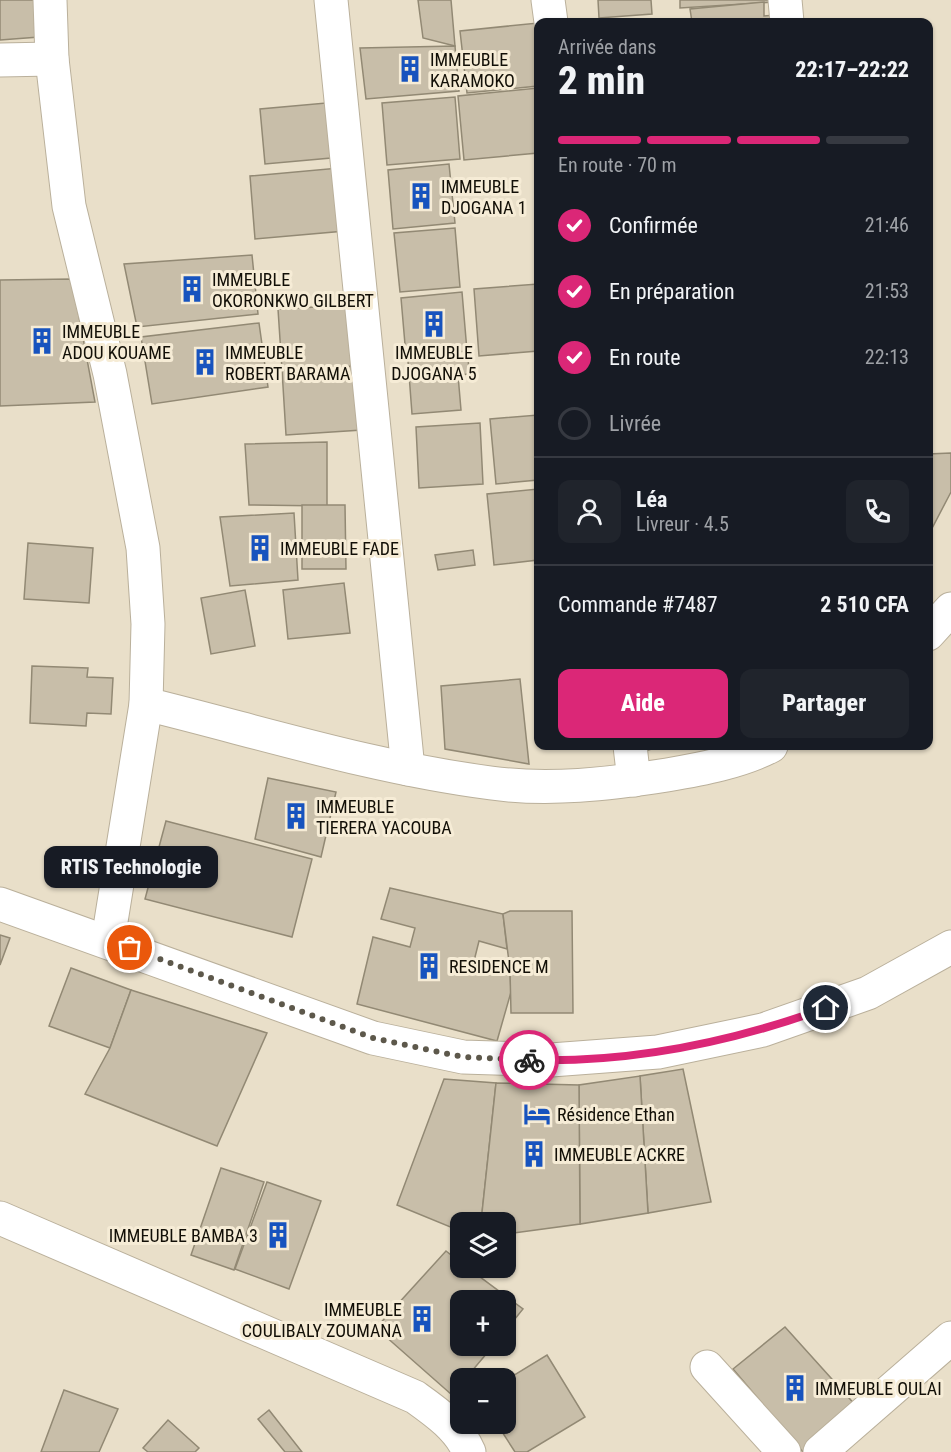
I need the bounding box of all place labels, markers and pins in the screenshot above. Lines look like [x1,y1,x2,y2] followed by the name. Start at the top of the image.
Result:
[430,49,515,91] place label: IMMEUBLE KARAMOKO
[395,54,425,84] building icon: IMMEUBLE KARAMOKO
[441,176,527,218] place label: IMMEUBLE DJOGANA 1
[406,181,436,211] building icon: IMMEUBLE DJOGANA 1
[212,269,374,311] place label: IMMEUBLE OKORONKWO GILBERT
[177,274,207,304] building icon: IMMEUBLE OKORONKWO GILBERT
[419,309,449,339] building icon: IMMEUBLE DJOGANA 5
[62,321,171,363] place label: IMMEUBLE ADOU KOUAME
[27,326,57,356] building icon: IMMEUBLE ADOU KOUAME
[225,342,351,384] place label: IMMEUBLE ROBERT BARAMA
[391,342,477,384] place label: IMMEUBLE DJOGANA 5
[190,347,220,377] building icon: IMMEUBLE ROBERT BARAMA
[245,533,275,563] building icon: IMMEUBLE FADE
[280,538,399,559] place label: IMMEUBLE FADE
[316,796,452,838] place label: IMMEUBLE TIERERA YACOUBA
[281,801,311,831] building icon: IMMEUBLE TIERERA YACOUBA
[43,846,217,888] callout: RTIS Technologie
[104,922,155,973] pin
[414,951,444,981] building icon: RESIDENCE M
[449,956,549,977] place label: RESIDENCE M
[800,982,851,1033] pin
[522,1099,552,1129] hotel icon: Résidence Ethan
[557,1104,675,1125] place label: Résidence Ethan
[519,1139,549,1169] building icon: IMMEUBLE ACKRE
[554,1144,685,1165] place label: IMMEUBLE ACKRE
[263,1220,293,1250] building icon: IMMEUBLE BAMBA 3
[109,1225,258,1246] place label: IMMEUBLE BAMBA 3
[242,1299,403,1341] place label: IMMEUBLE COULIBALY ZOUMANA
[407,1304,437,1334] building icon: IMMEUBLE COULIBALY ZOUMANA
[780,1373,810,1403] building icon: IMMEUBLE OULAI
[815,1378,942,1399] place label: IMMEUBLE OULAI

